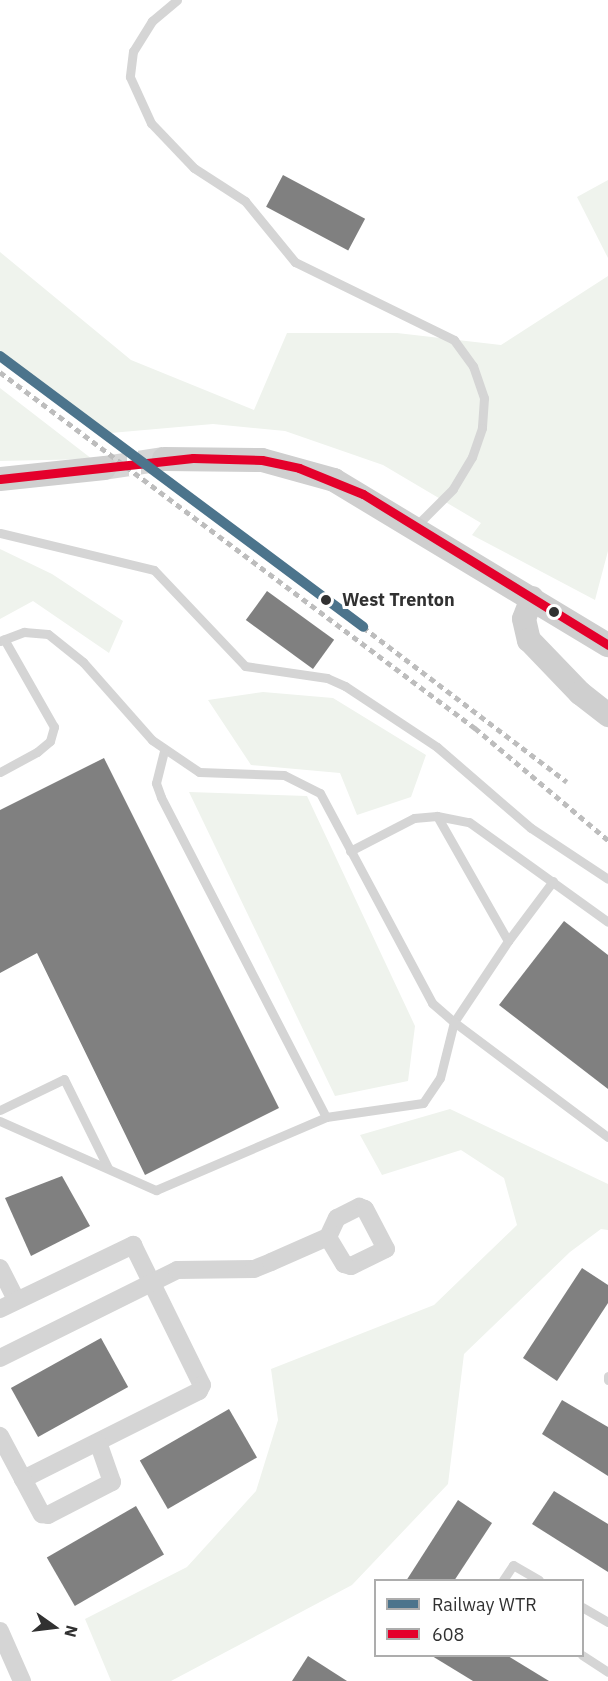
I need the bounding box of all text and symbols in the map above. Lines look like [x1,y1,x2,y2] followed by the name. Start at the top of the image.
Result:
[315,589,337,611] marker: West Trenton
[342,589,455,611] place label: West Trenton
[548,606,560,618] unlabelled marker
[374,1579,584,1657] legend
[432,1593,537,1616] text: Railway WTR
[24,1597,84,1657] north arrow
[60,1623,83,1639] text: N
[432,1623,464,1646] text: 608

